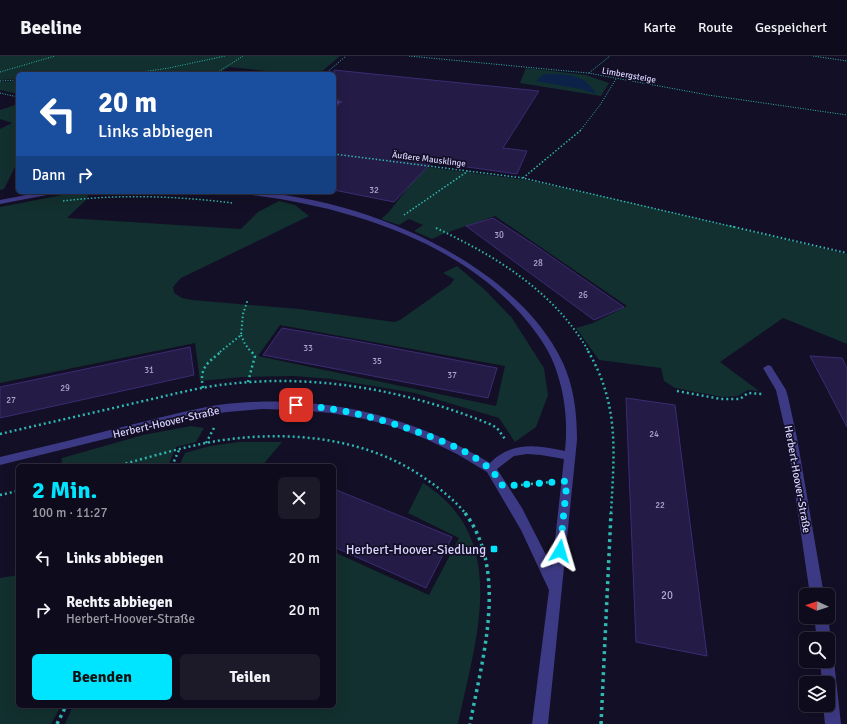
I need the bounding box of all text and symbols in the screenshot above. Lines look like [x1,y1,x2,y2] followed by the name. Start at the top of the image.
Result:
[20,16,82,40] text: Beeline
[643,19,676,36] text: Karte
[698,19,733,36] text: Route
[755,19,827,36] text: Gespeichert
[601,65,657,86] street label: Limbergsteige
[98,86,157,120] text: 20 m
[32,88,84,140] icon: left
[98,120,213,142] text: Links abbiegen
[391,149,467,170] street label: Äußere Mausklinge
[74,164,96,186] icon: right
[32,166,66,184] text: Dann
[369,185,379,196] house number: 32
[494,230,504,241] house number: 30
[533,258,543,269] house number: 28
[578,290,588,301] house number: 26
[303,343,313,354] house number: 33
[372,356,382,367] house number: 35
[144,365,154,376] house number: 31
[447,370,457,381] house number: 37
[60,383,70,394] house number: 29
[279,388,313,422] pin
[285,394,307,416] icon: arrive
[6,395,16,406] house number: 27
[111,404,221,441] street label: Herbert-Hoover-Straße
[782,424,813,534] street label: Herbert-Hoover-Straße
[649,429,659,440] house number: 24
[32,475,97,505] text: 2 Min.
[278,477,320,519] button: close
[655,500,665,511] house number: 22
[32,505,108,521] text: 100 m · 11:27
[539,530,581,572] position arrow
[346,542,486,558] place label: Herbert-Hoover-Siedlung
[489,544,499,554] marker: Herbert-Hoover-Siedlung
[32,547,54,569] icon: left
[66,549,163,567] text: Links abbiegen
[289,549,320,567] text: 20 m
[799,588,835,624] north arrow
[799,588,835,712] map controls
[661,589,673,602] house number: 20
[66,593,173,611] text: Rechts abbiegen
[32,599,54,621] icon: right
[289,601,320,619] text: 20 m
[66,611,195,627] text: Herbert-Hoover-Straße
[799,632,835,668] button: search
[32,654,172,700] button: Beenden
[180,654,320,700] button: Teilen
[799,676,835,712] button: layers

